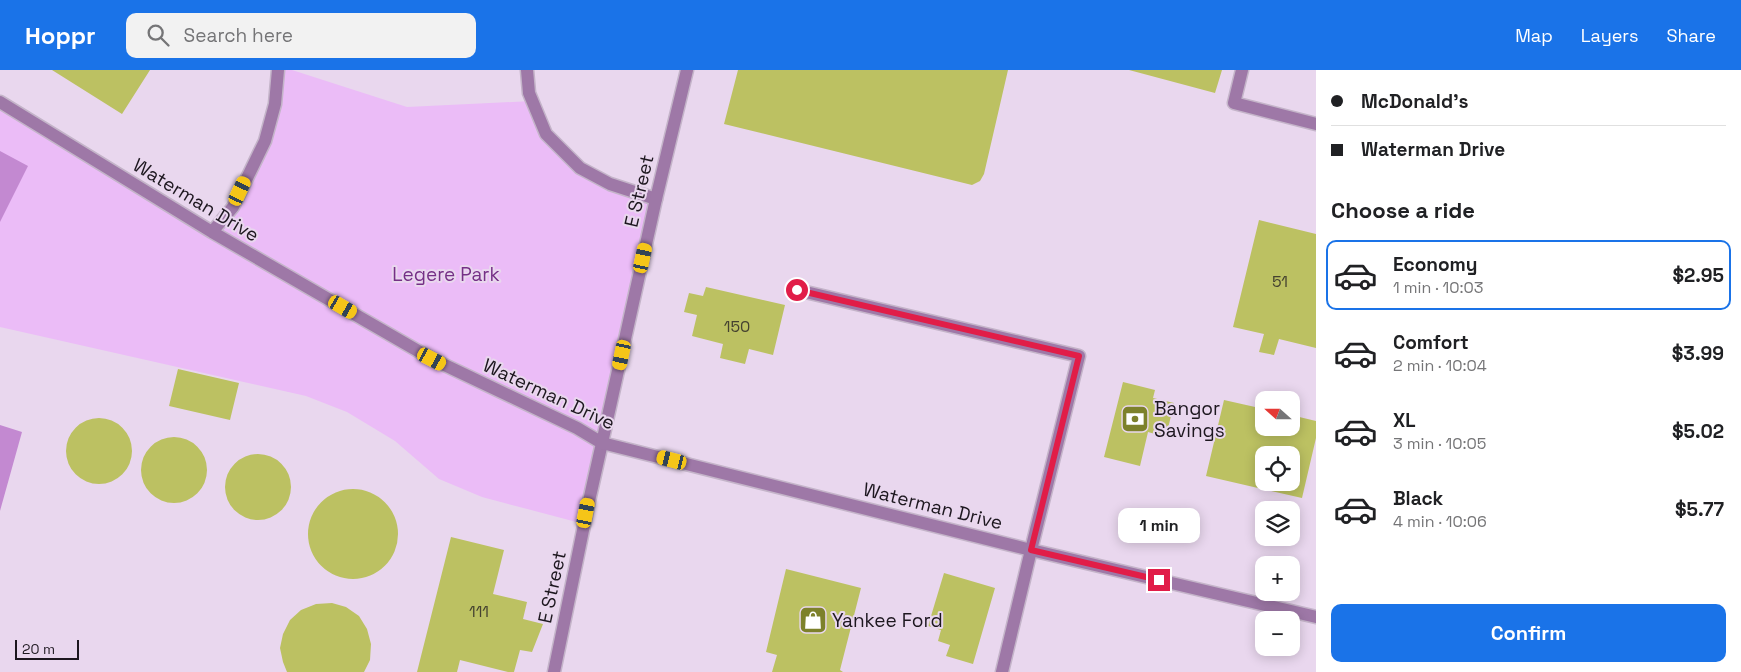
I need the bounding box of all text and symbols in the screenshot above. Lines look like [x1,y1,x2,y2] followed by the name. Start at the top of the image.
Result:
[126,13,476,58] search box
[25,20,96,51] text: Hoppr
[144,21,172,49] icon: search
[184,23,293,48] text: Search here
[1515,24,1553,47] text: Map
[1581,24,1638,47] text: Layers
[1666,24,1716,47] text: Share
[1361,89,1468,114] text: McDonald's
[1361,137,1505,162] text: Waterman Drive
[128,152,264,248] street label: Waterman Drive
[619,152,659,230] street label: E Street
[226,174,253,208] car
[1331,196,1475,224] text: Choose a ride
[632,242,653,274] car
[1393,252,1477,277] text: Economy
[1333,253,1378,298] icon: car
[392,262,500,287] park label: Legere Park
[1672,263,1724,288] text: $2.95
[1272,271,1288,292] house number: 51
[1393,277,1483,298] text: 1 min · 10:03
[786,279,808,301] route start
[326,293,359,321] car
[724,316,750,337] house number: 150
[1393,330,1469,355] text: Comfort
[1333,331,1378,376] icon: car
[611,339,632,371] car
[1672,341,1724,366] text: $3.99
[415,345,448,373] car
[479,352,619,436] street label: Waterman Drive
[1393,355,1487,376] text: 2 min · 10:04
[1255,391,1300,436] north arrow
[1255,391,1300,656] map controls
[1154,396,1225,443] place label: Bangor Savings
[1120,404,1150,434] bank icon: Bangor Savings
[1393,408,1416,433] text: XL
[1333,409,1378,454] icon: car
[1672,419,1724,444] text: $5.02
[1393,433,1486,454] text: 3 min · 10:05
[1255,446,1300,491] button: locate
[655,449,688,471] car
[861,477,1005,535] street label: Waterman Drive
[1393,486,1443,511] text: Black
[1333,487,1378,532] icon: car
[575,497,596,529] car
[1675,497,1724,522] text: $5.77
[1255,501,1300,546] button: layers
[1118,508,1200,542] callout: 1 min
[1393,511,1487,532] text: 4 min · 10:06
[1139,515,1179,536] text: 1 min
[532,548,572,626] street label: E Street
[1255,556,1300,601] button: +
[1148,569,1170,591] route end
[469,601,489,622] house number: 111
[1331,604,1726,662] button: Confirm
[798,605,828,635] shop icon: Yankee Ford
[832,608,943,633] place label: Yankee Ford
[1255,611,1300,656] button: −
[15,637,79,660] scale bar
[22,640,55,658] text: 20 m

